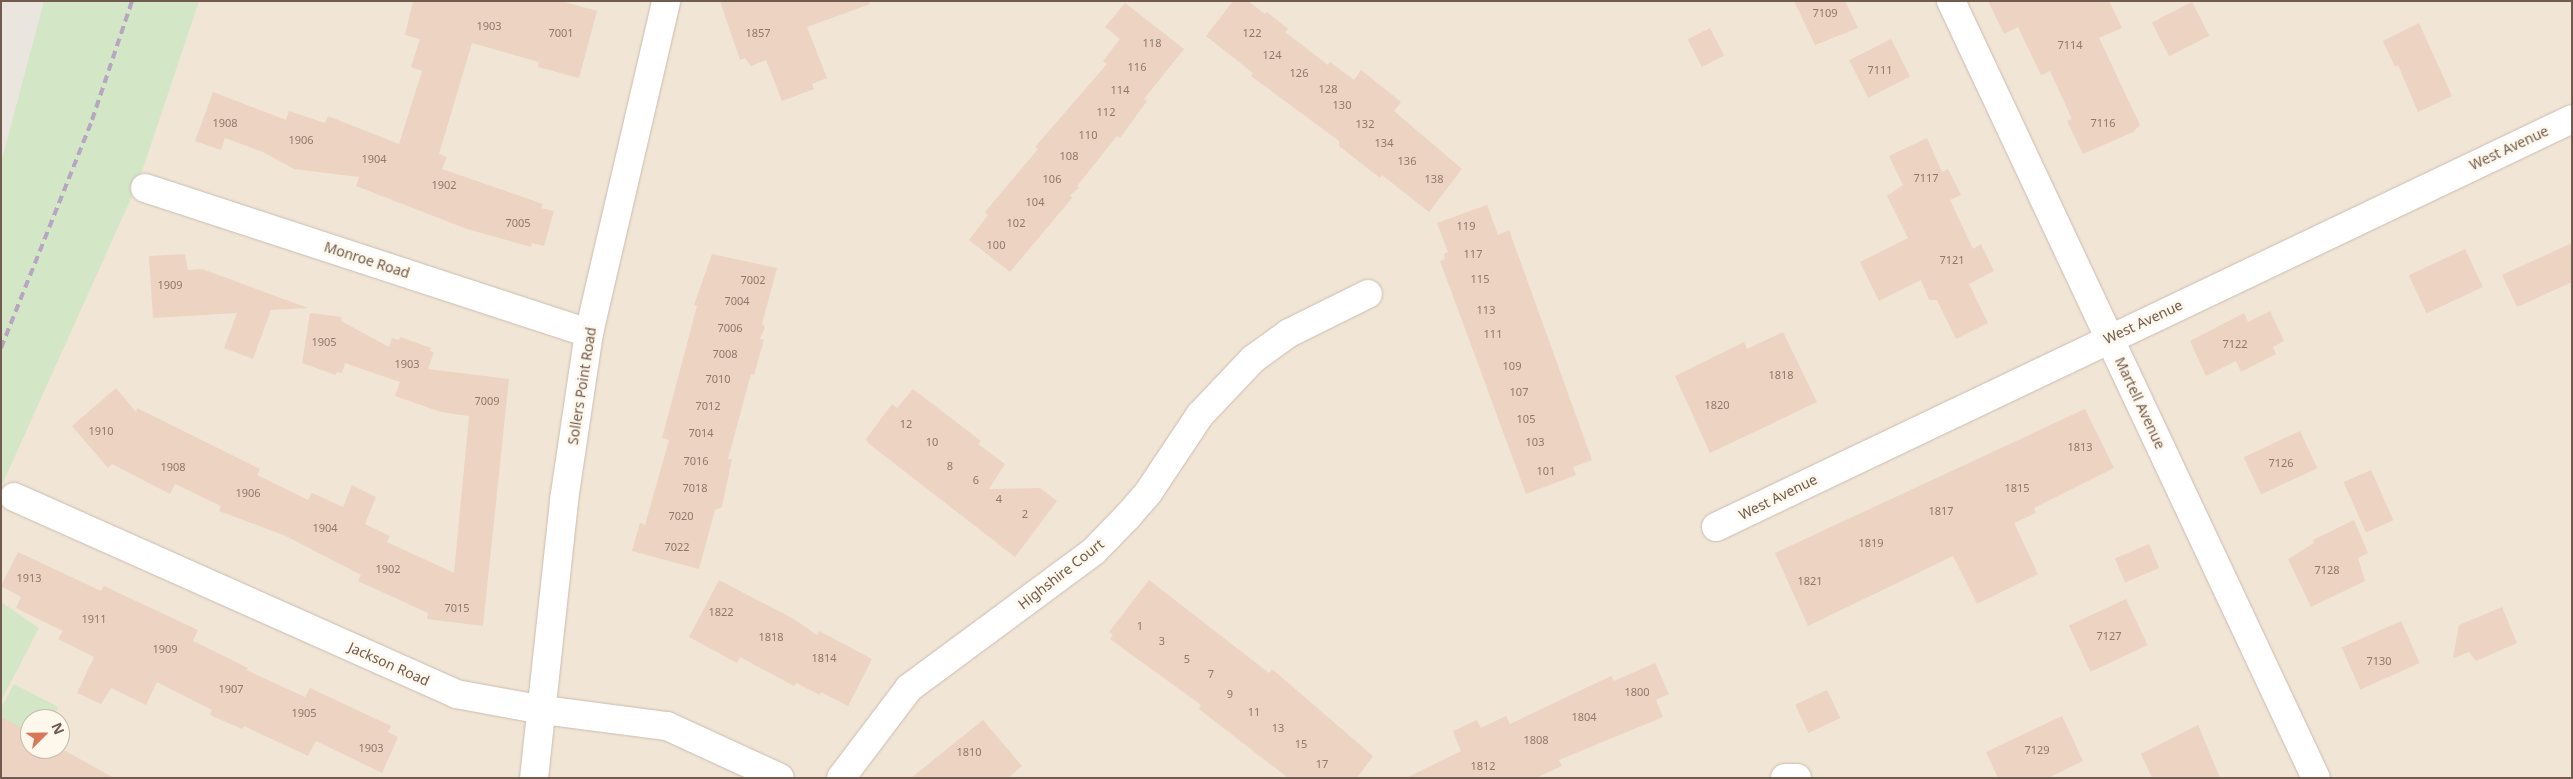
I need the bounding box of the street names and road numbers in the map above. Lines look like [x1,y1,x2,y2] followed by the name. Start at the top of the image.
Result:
[2467,122,2551,174] street label: West Avenue
[322,238,412,282] street label: Monroe Road
[2101,296,2185,348] street label: West Avenue
[564,326,600,446] street label: Sollers Point Road
[2111,354,2169,452] street label: Martell Avenue
[1736,471,1820,523] street label: West Avenue
[1015,535,1107,613] street label: Highshire Court
[346,639,432,689] street label: Jackson Road

